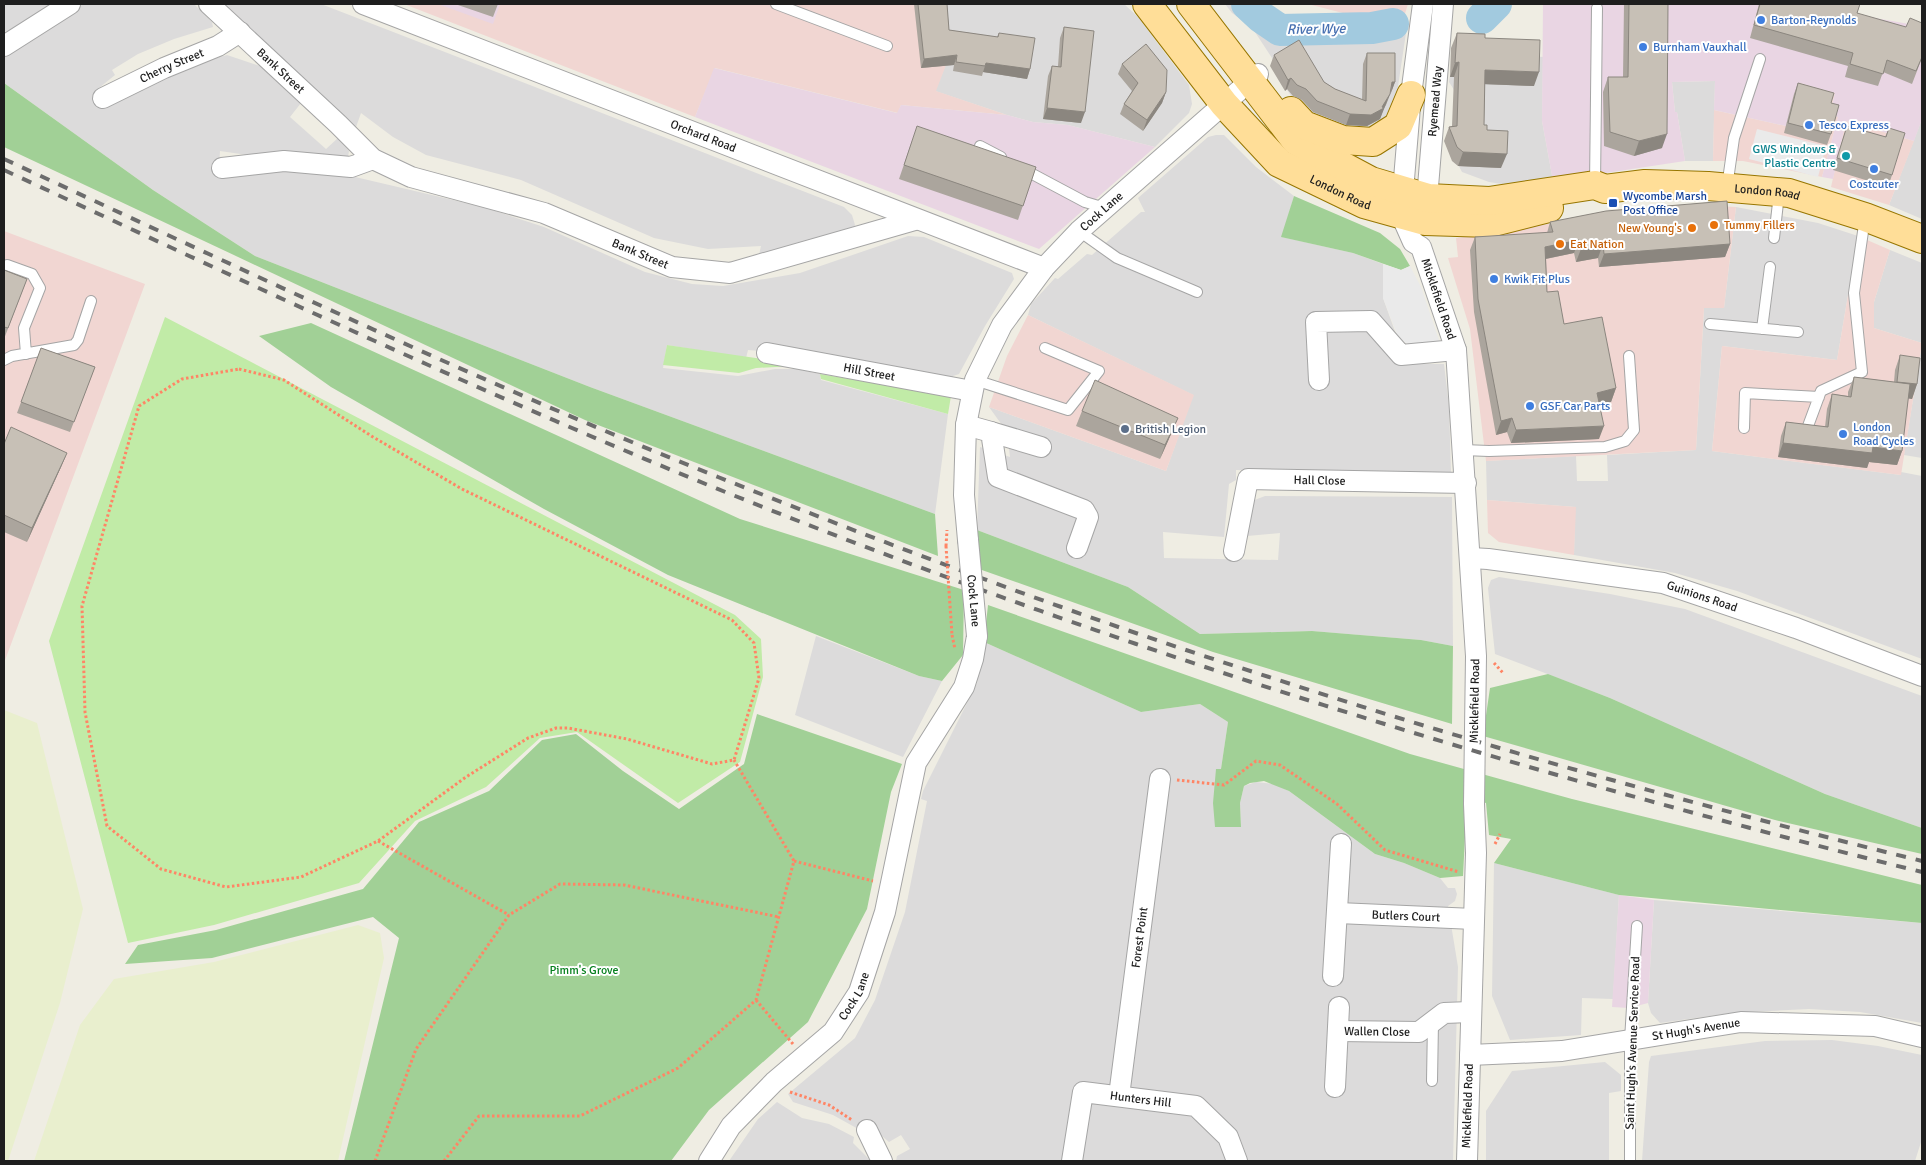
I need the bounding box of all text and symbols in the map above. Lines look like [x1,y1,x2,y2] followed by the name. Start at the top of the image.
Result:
[1771,13,1856,28] place label: Barton-Reynolds
[1755,14,1767,26] marker: Barton-Reynolds
[1286,20,1346,38] water label: River Wye
[1653,40,1747,55] place label: Burnham Vauxhall
[1637,41,1649,53] marker: Burnham Vauxhall
[137,45,206,86] street label: Cherry Street
[254,45,308,97] street label: Bank Street
[1425,65,1445,137] street label: Ryemead Way
[668,116,738,155] street label: Orchard Road
[1819,118,1889,133] place label: Tesco Express
[1803,119,1815,131] marker: Tesco Express
[1752,142,1837,171] place label: GWS Windows & Plastic Centre
[1840,150,1852,162] marker: GWS Windows & Plastic Centre
[1868,163,1880,175] marker: Costcuter
[1307,171,1373,213] street label: London Road
[1849,177,1899,192] place label: Costcuter
[1734,181,1802,204] street label: London Road
[1077,188,1126,234] street label: Cock Lane
[1623,189,1707,218] place label: Wycombe Marsh Post Office
[1607,197,1619,209] marker: Wycombe Marsh Post Office
[1724,218,1795,233] place label: Tummy Fillers
[1708,219,1720,231] marker: Tummy Fillers
[1618,221,1682,236] place label: New Young's
[1686,222,1698,234] marker: New Young's
[610,235,671,272] street label: Bank Street
[1570,237,1624,252] place label: Eat Nation
[1554,238,1566,250] marker: Eat Nation
[1418,256,1459,342] street label: Micklefield Road
[1504,272,1570,287] place label: Kwik Fit Plus
[1488,273,1500,285] marker: Kwik Fit Plus
[842,360,896,384] street label: Hill Street
[1540,399,1610,414] place label: GSF Car Parts
[1524,400,1536,412] marker: GSF Car Parts
[1853,420,1914,449] place label: London Road Cycles
[1135,422,1206,437] place label: British Legion
[1119,423,1131,435] marker: British Legion
[1837,428,1849,440] marker: London Road Cycles
[1294,472,1346,488] street label: Hall Close
[964,574,984,628] street label: Cock Lane
[1665,577,1739,615] street label: Guinions Road
[1467,658,1483,744] street label: Micklefield Road
[1128,906,1151,969] street label: Forest Point
[1371,907,1441,925] street label: Butlers Court
[1622,956,1644,1130] street label: Saint Hugh's Avenue Service Road
[550,963,618,978] park label: Pimm's Grove
[835,970,872,1023] street label: Cock Lane
[1651,1015,1741,1044] street label: St Hugh's Avenue
[1344,1024,1410,1039] street label: Wallen Close
[1459,1063,1477,1149] street label: Micklefield Road
[1109,1088,1173,1110] street label: Hunters Hill

